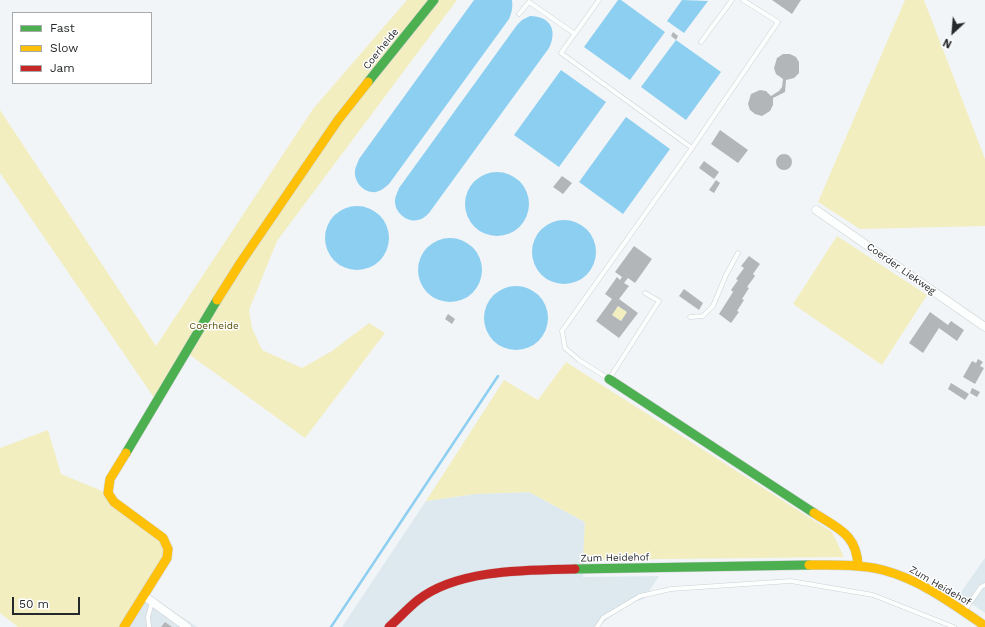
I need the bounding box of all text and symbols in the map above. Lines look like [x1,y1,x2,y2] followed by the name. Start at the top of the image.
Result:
[12,12,152,84] legend
[933,12,973,52] north arrow
[50,21,75,35] text: Fast
[361,26,401,72] street label: Coerheide
[941,36,954,51] text: N
[50,41,78,55] text: Slow
[50,61,75,75] text: Jam
[864,241,938,297] street label: Coerder Liekweg
[189,320,239,332] park label: Coerheide
[580,551,650,565] street label: Zum Heidehof
[907,564,973,608] street label: Zum Heidehof
[14,589,82,615] scale bar
[19,597,49,611] text: 50 m

